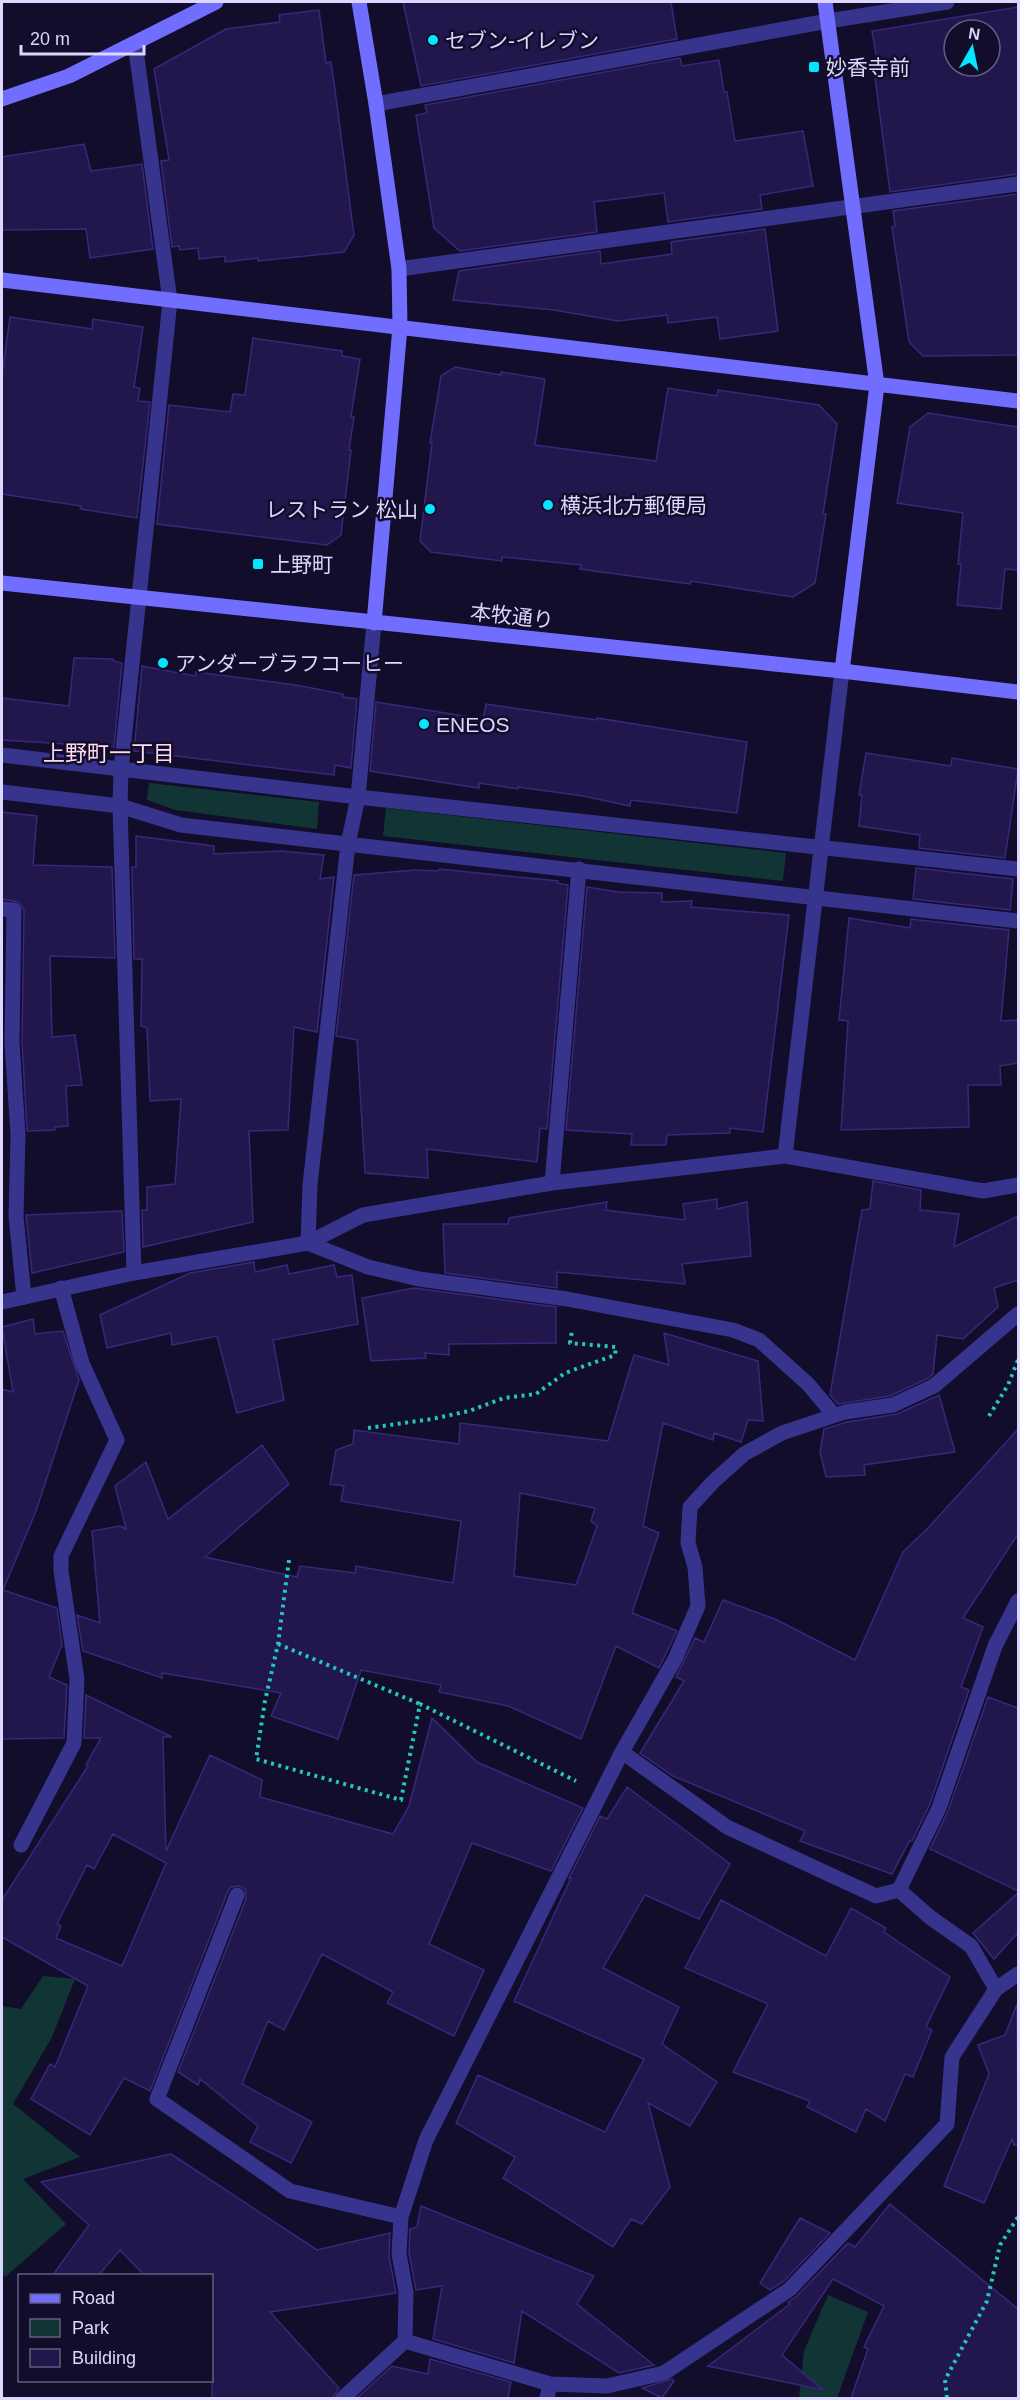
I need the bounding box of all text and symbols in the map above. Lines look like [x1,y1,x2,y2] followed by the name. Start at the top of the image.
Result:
[21,18,144,56] scale bar
[942,18,1002,78] north arrow
[967,24,981,43] text: N
[30,29,70,49] text: 20 m
[445,29,599,52] place label: セブン-イレブン
[426,33,440,47] marker: セブン-イレブン
[826,56,910,79] place label: 妙香寺前
[807,60,821,74] marker: 妙香寺前
[560,494,707,517] place label: 横浜北方郵便局
[265,498,418,521] place label: レストラン 松山
[541,498,555,512] marker: 横浜北方郵便局
[423,502,437,516] marker: レストラン 松山
[270,553,333,576] place label: 上野町
[251,557,265,571] marker: 上野町
[469,600,555,632] street label: 本牧通り
[175,652,404,675] place label: アンダーブラフコーヒー
[156,656,170,670] marker: アンダーブラフコーヒー
[436,713,510,736] place label: ENEOS
[417,717,431,731] marker: ENEOS
[43,741,175,766] district label: 上野町一丁目
[18,2274,213,2382] legend
[72,2288,115,2308] text: Road
[72,2318,110,2338] text: Park
[72,2348,136,2368] text: Building

